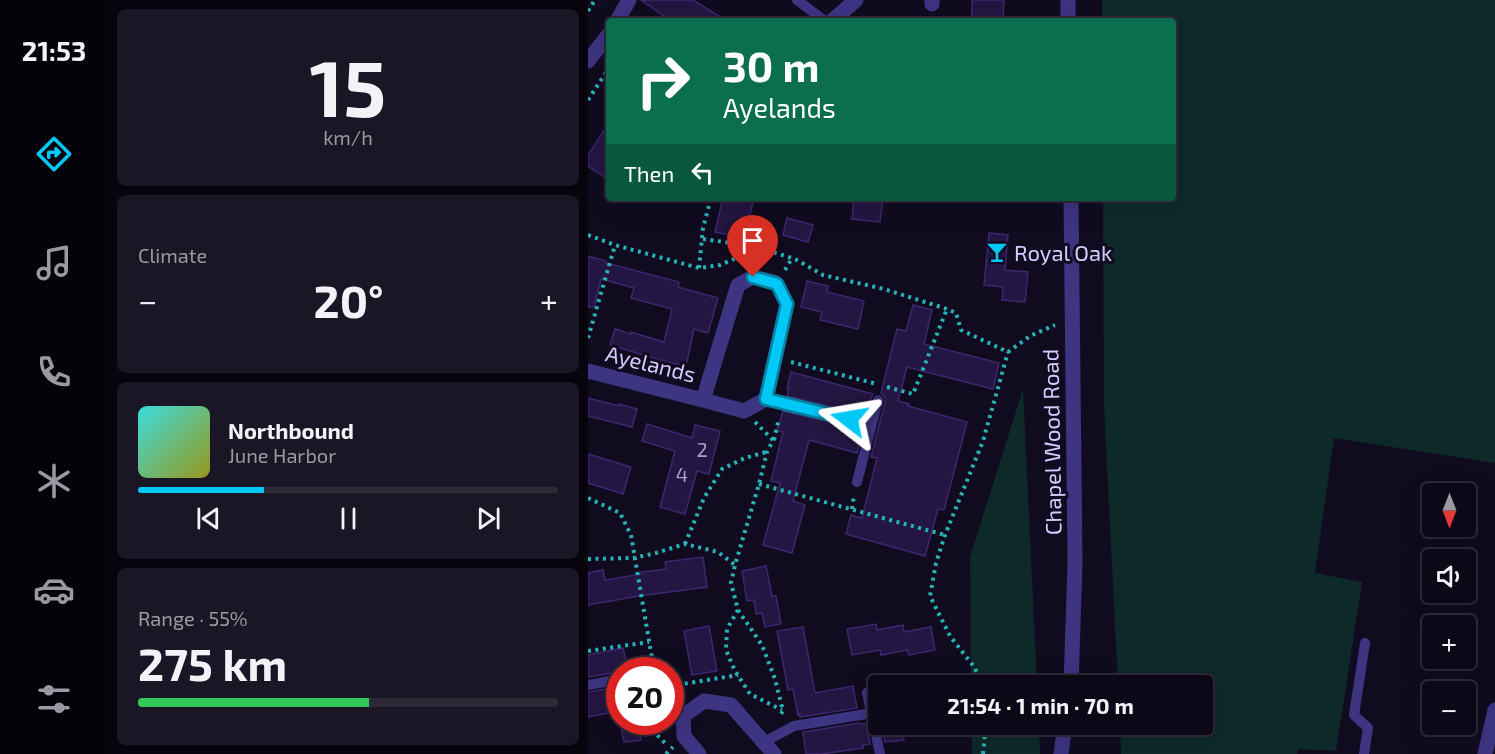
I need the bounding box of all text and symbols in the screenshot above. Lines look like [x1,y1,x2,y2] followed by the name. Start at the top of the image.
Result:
[22,34,86,66] text: 21:53
[310,39,386,133] text: 15
[723,40,819,90] text: 30 m
[624,42,702,120] icon: right
[723,91,836,123] text: Ayelands
[323,125,373,149] text: km/h
[33,133,75,175] icon: directions
[686,156,719,189] icon: left
[624,160,674,186] text: Then
[727,215,778,277] pin
[736,224,769,257] icon: arrive
[1014,239,1112,265] place label: Royal Oak
[985,240,1009,264] bar icon: Royal Oak
[33,242,75,284] icon: music
[138,243,207,267] text: Climate
[314,273,384,327] text: 20°
[138,280,157,320] text: −
[540,280,558,320] text: +
[603,339,699,387] street label: Ayelands
[1036,349,1066,535] street label: Chapel Wood Road
[33,351,75,393] icon: phone
[817,387,881,451] position arrow
[228,417,354,443] text: Northbound
[696,437,708,461] house number: 2
[228,443,336,467] text: June Harbor
[33,460,75,502] icon: climate
[676,462,688,486] house number: 4
[1422,483,1476,537] north arrow
[1422,483,1476,735] map controls
[192,502,225,535] icon: previous
[332,502,365,535] icon: pause
[472,502,505,535] icon: next
[1422,549,1476,603] button: sound
[33,569,75,611] icon: car
[138,606,248,630] text: Range · 55%
[1422,615,1476,669] button: +
[138,636,287,690] text: 275 km
[606,657,684,735] speed limit sign: 20
[33,678,75,720] icon: filters
[1422,681,1476,735] button: −
[947,692,1134,718] text: 21:54 · 1 min · 70 m

